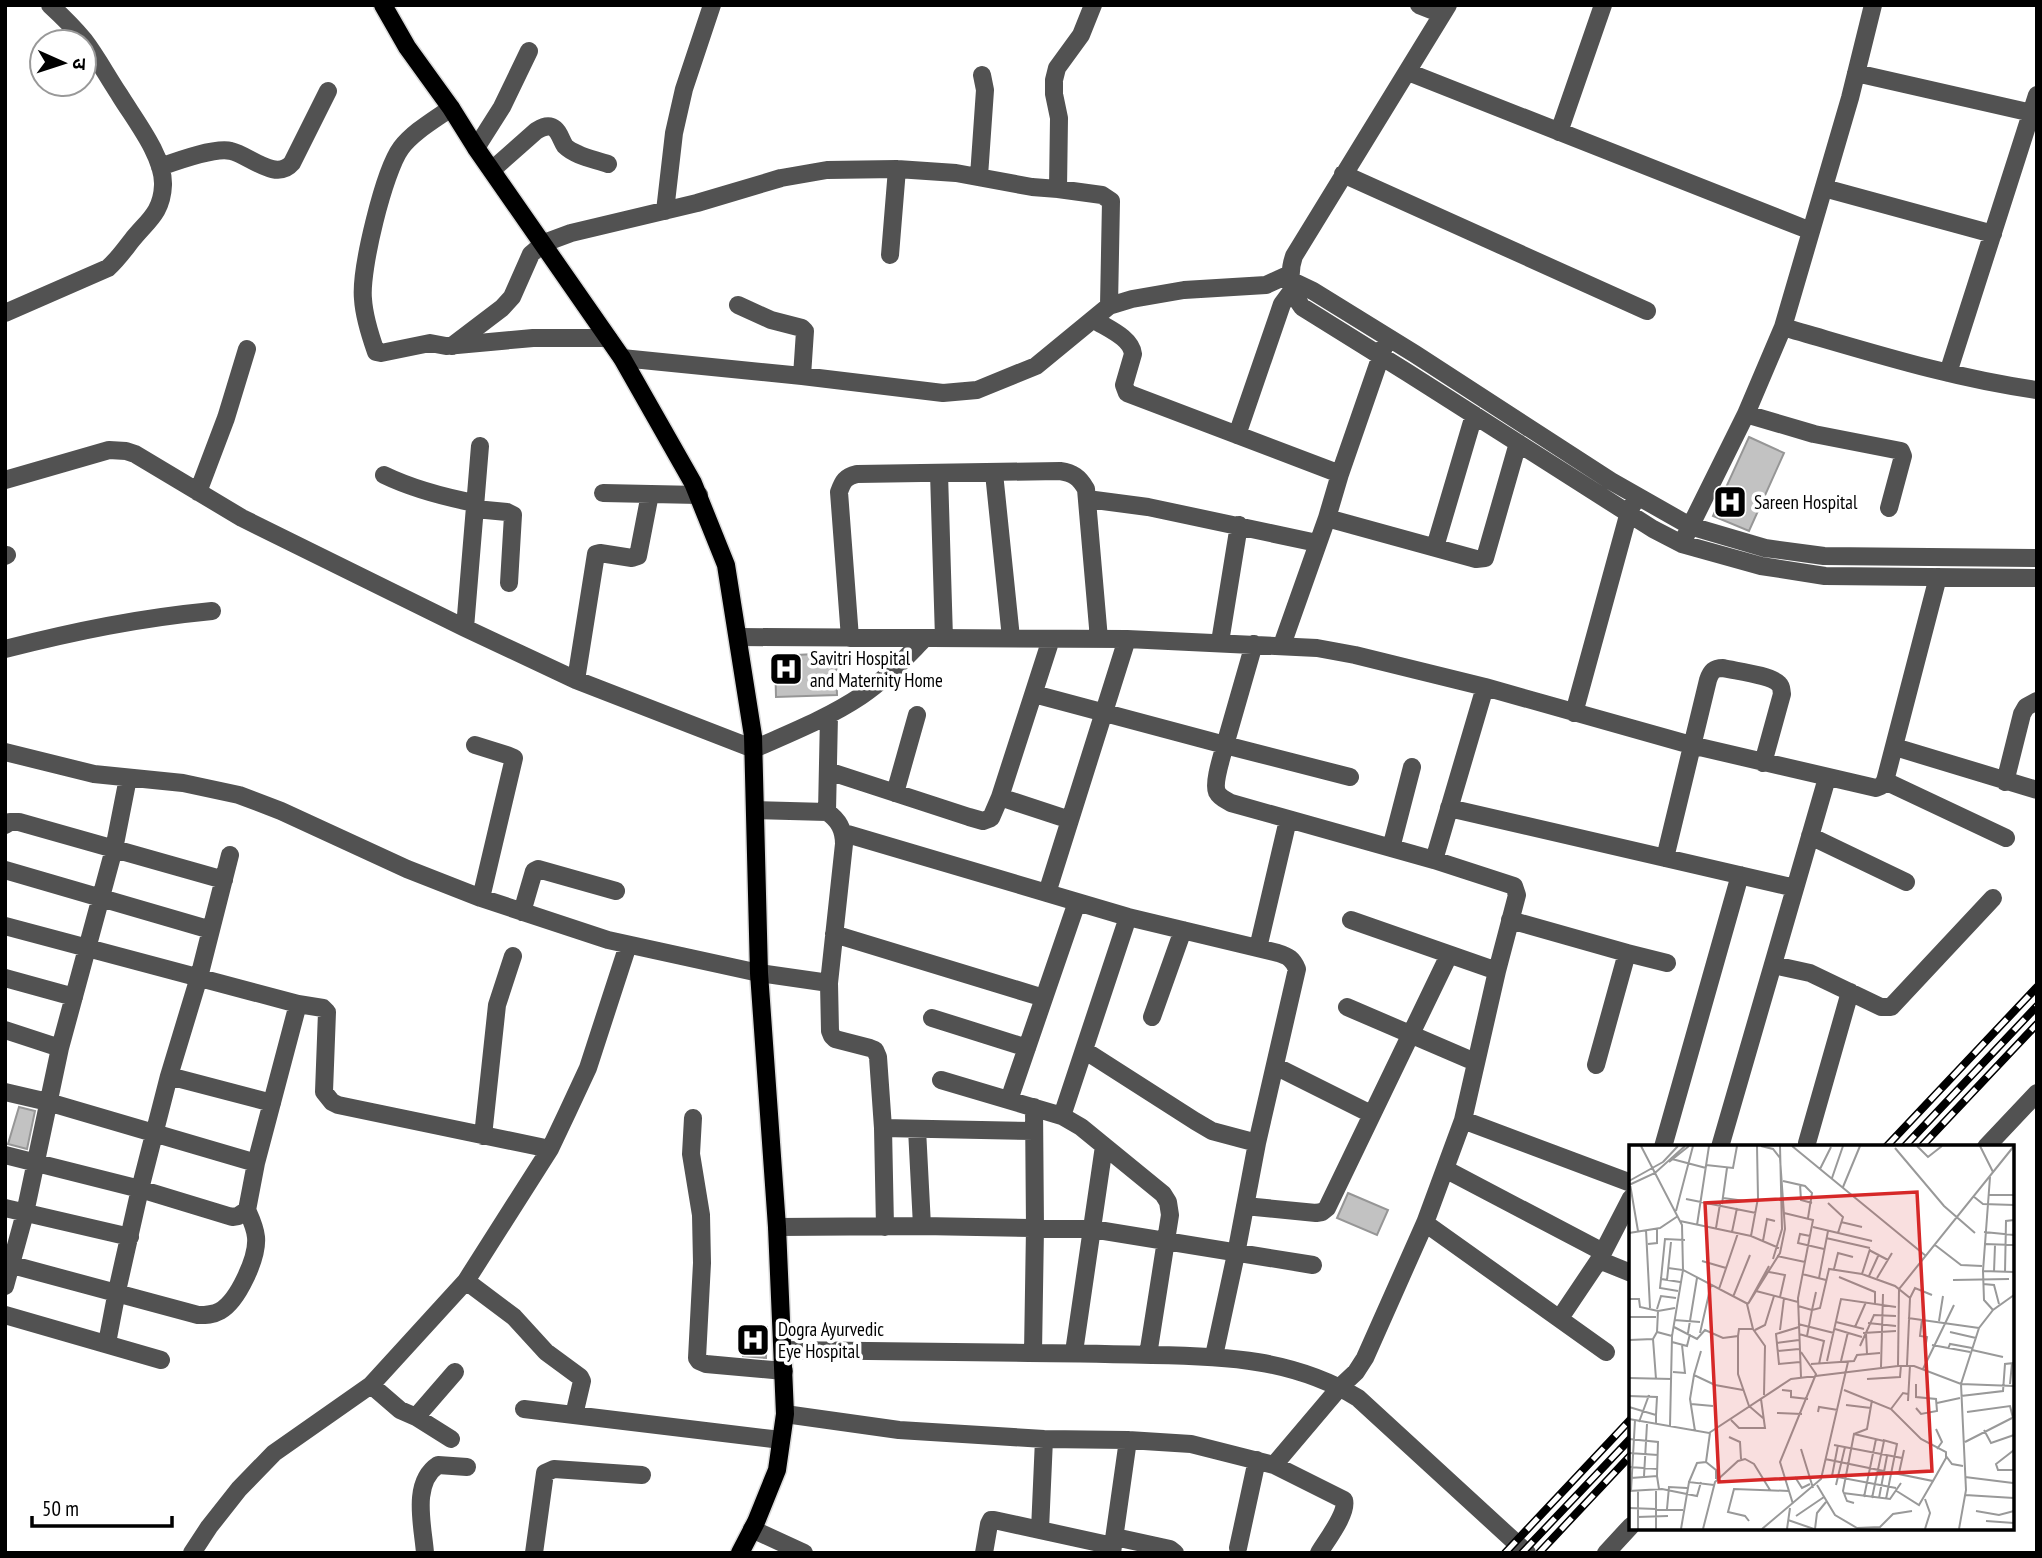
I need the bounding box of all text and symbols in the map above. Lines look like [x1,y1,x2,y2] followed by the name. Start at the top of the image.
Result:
[28,28,98,98] north arrow
[68,58,92,71] text: उ
[1711,483,1749,521] hospital icon: Sareen Hospital
[1754,490,1858,514] place label: Sareen Hospital
[810,646,943,692] place label: Savitri Hospital and Maternity Home
[767,650,805,688] hospital icon: Savitri Hospital and Maternity Home
[1629,1145,2014,1530] inset map
[778,1317,884,1363] place label: Dogra Ayurvedic Eye Hospital
[734,1321,772,1359] hospital icon: Dogra Ayurvedic Eye Hospital
[32,1484,172,1528] scale bar
[42,1495,79,1522] text: 50 m

